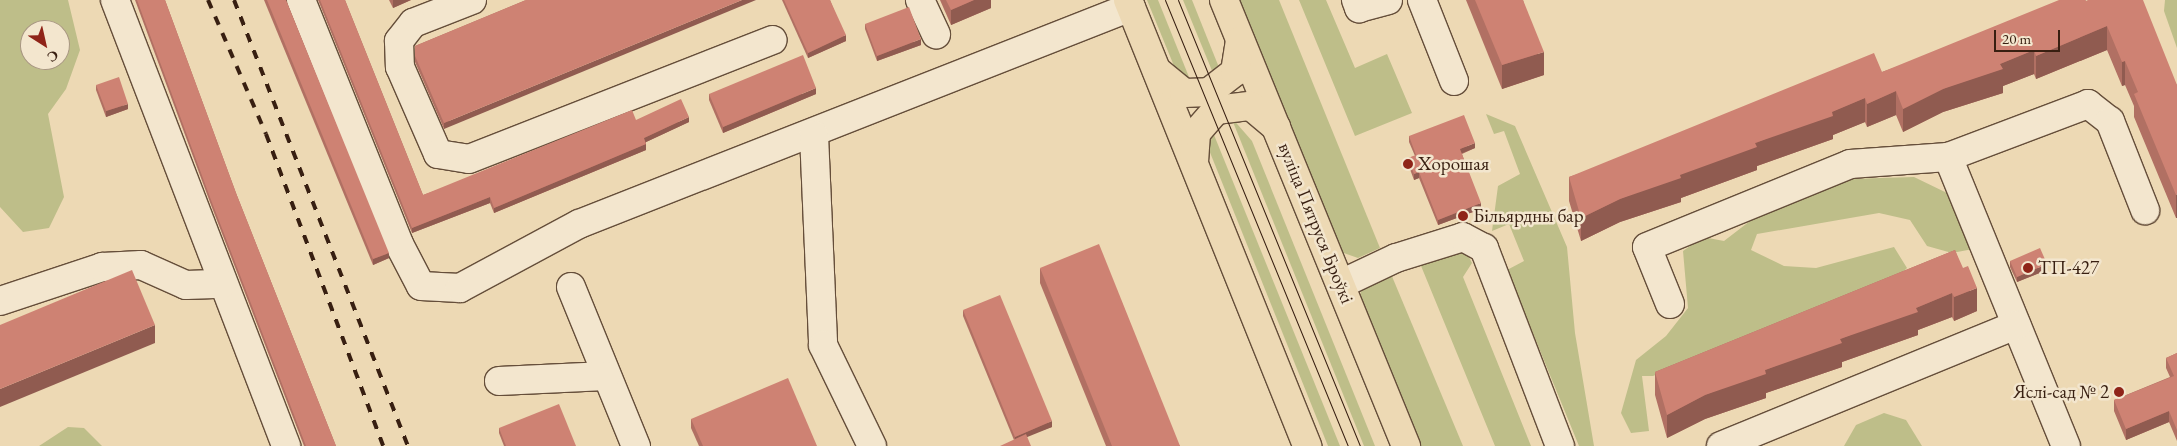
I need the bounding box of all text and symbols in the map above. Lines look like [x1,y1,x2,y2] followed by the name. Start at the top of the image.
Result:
[20,20,70,70] north arrow
[1997,20,2063,52] scale bar
[2002,29,2031,48] text: 20 m
[44,46,62,67] text: С
[1273,139,1359,307] street label: вуліца Пятруся Броўкі
[1418,153,1489,175] place label: Хорошая
[1402,158,1414,170] marker: Хорошая
[1473,205,1584,227] place label: Більярдны бар
[1457,210,1469,222] marker: Більярдны бар
[2038,257,2099,279] place label: ТП-427
[2022,262,2034,274] marker: ТП-427
[2013,381,2109,403] place label: Яслі-сад № 2
[2113,386,2125,398] marker: Яслі-сад № 2

